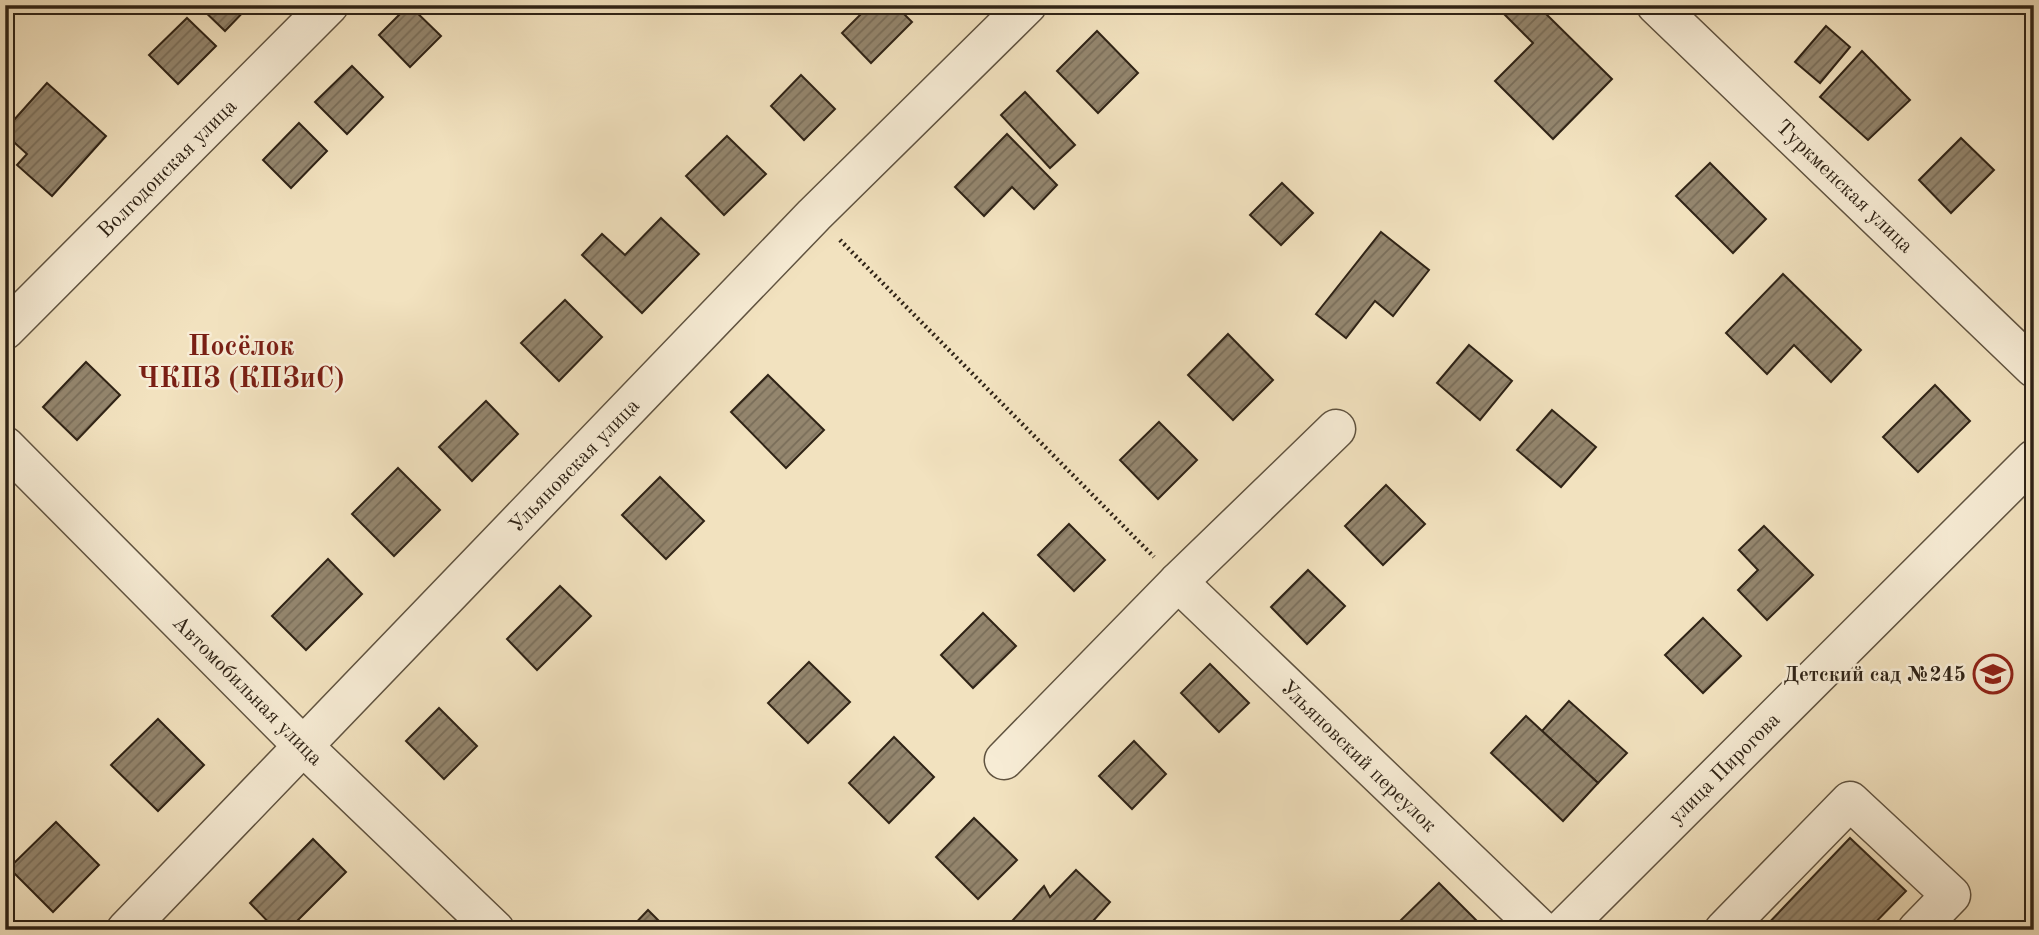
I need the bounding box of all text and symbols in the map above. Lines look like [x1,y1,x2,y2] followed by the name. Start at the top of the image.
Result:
[95,96,241,242] street label: Волгодонская улица
[1771,117,1916,258] street label: Туркменская улица
[137,334,345,394] district label: Посёлок ЧКПЗ (КПЗиС)
[506,395,644,537] street label: Ульяновская улица
[168,612,326,770] street label: Автомобильная улица
[1972,653,2014,695] school or university icon: Детский сад №245
[1783,665,1966,686] place label: Детский сад №245
[1276,677,1440,837] street label: Ульяновский переулок
[1665,709,1785,829] street label: улица Пирогова

